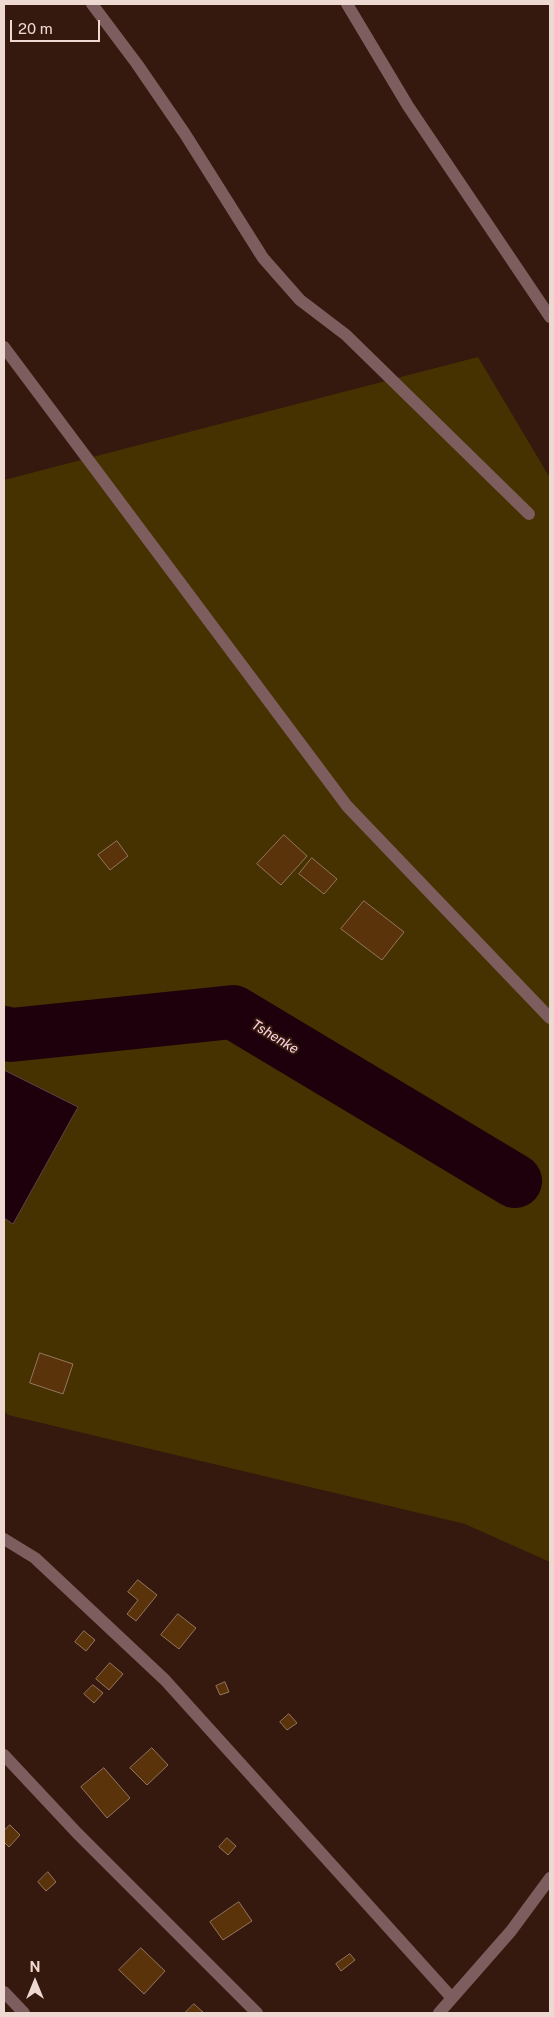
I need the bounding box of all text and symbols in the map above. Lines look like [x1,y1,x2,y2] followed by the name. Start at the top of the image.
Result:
[12,10,102,42] scale bar
[18,20,53,37] text: 20 m
[248,1016,302,1058] water label: Tshenke
[10,1957,60,2007] north arrow
[30,1959,40,1975] text: N

